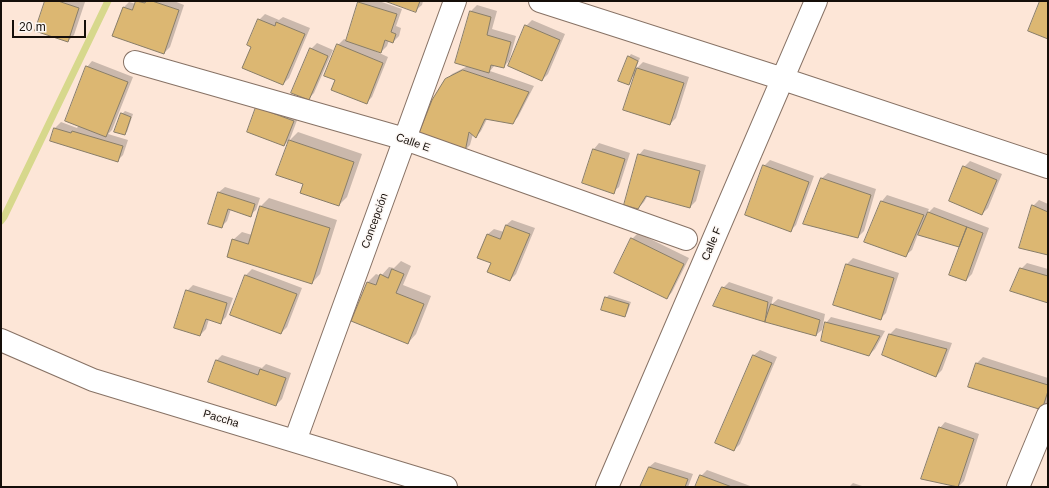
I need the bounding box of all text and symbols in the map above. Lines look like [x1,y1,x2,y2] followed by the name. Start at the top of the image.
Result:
[14,12,88,38] scale bar
[19,20,46,34] text: 20 m
[394,131,432,155] street label: Calle E
[359,191,391,251] street label: Concepción
[699,225,725,263] street label: Calle F
[202,407,240,431] street label: Paccha

